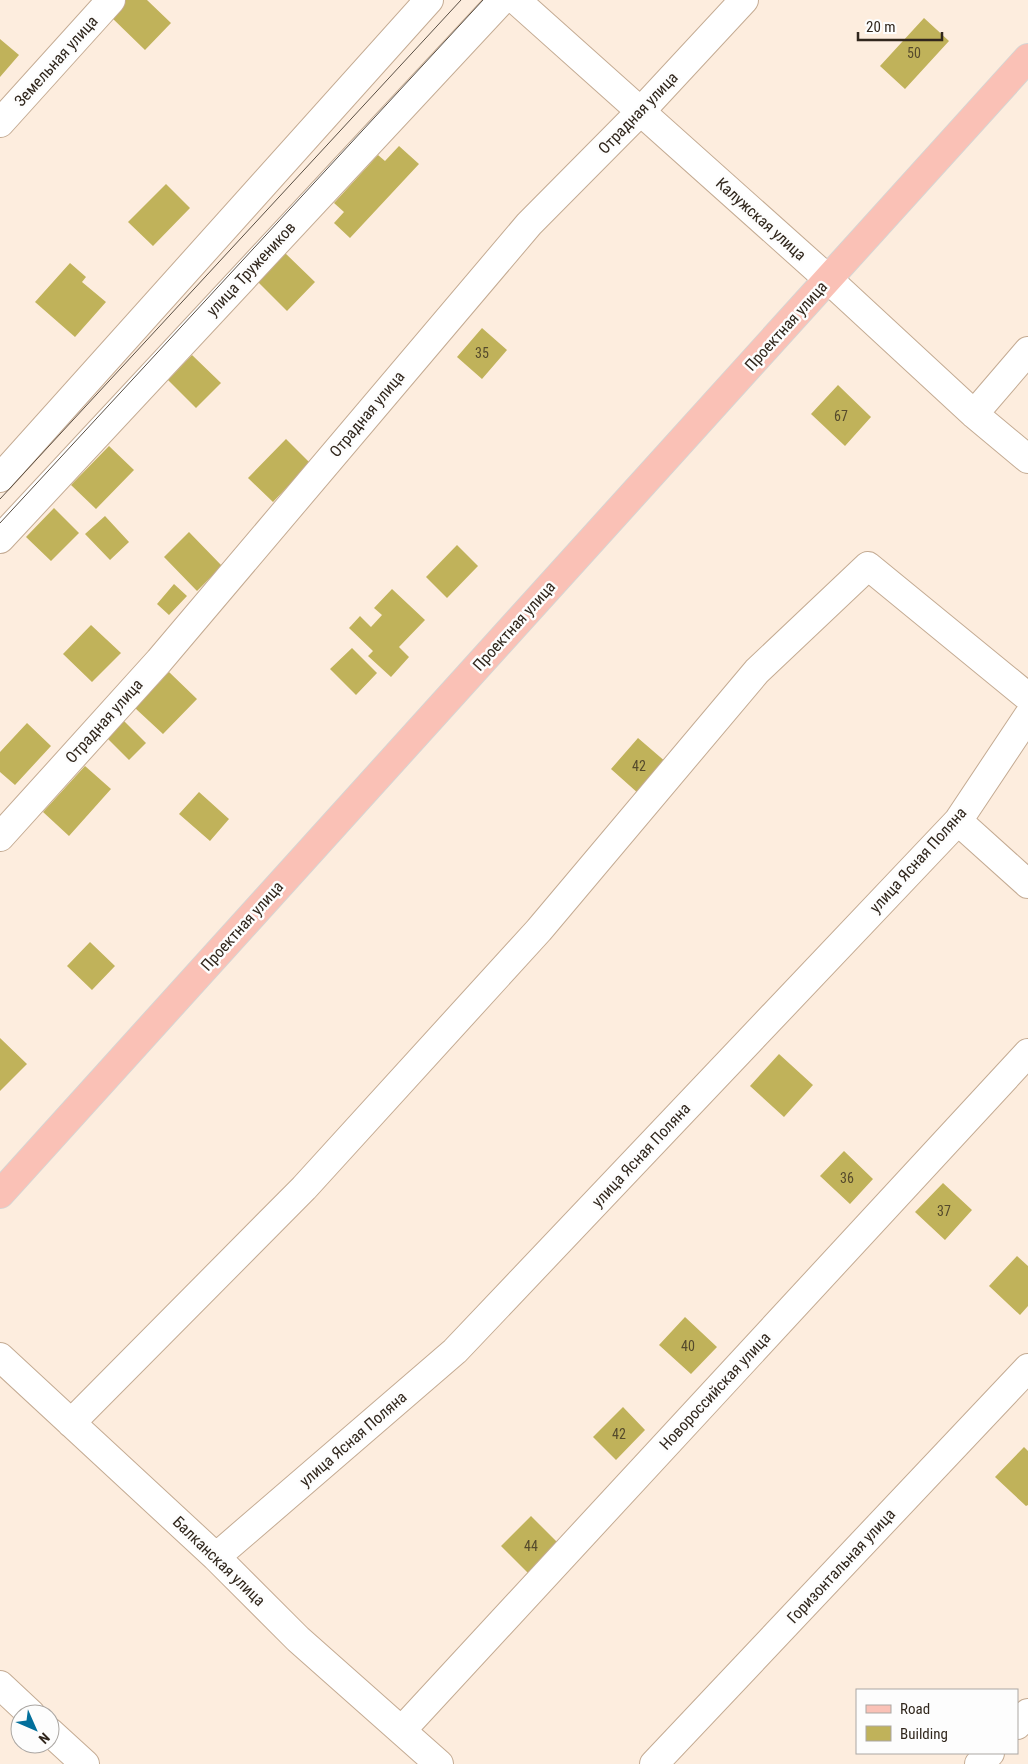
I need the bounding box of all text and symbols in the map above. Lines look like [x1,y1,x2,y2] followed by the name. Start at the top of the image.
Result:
[858,10,942,42] scale bar
[10,12,102,110] street label: Земельная улица
[866,18,896,36] text: 20 m
[907,45,921,61] house number: 50
[594,68,682,158] street label: Отрадная улица
[712,174,810,264] street label: Калужская улица
[202,218,300,320] street label: улица Тружеников
[741,277,831,375] street label: Проектная улица
[475,345,489,361] house number: 35
[326,367,408,461] street label: Отрадная улица
[834,408,848,424] house number: 67
[469,577,559,675] street label: Проектная улица
[61,675,147,767] street label: Отрадная улица
[632,758,646,774] house number: 42
[866,803,970,917] street label: улица Ясная Поляна
[197,877,287,975] street label: Проектная улица
[588,1099,694,1211] street label: улица Ясная Поляна
[840,1170,854,1186] house number: 36
[937,1203,951,1219] house number: 37
[656,1328,774,1454] street label: Новороссийская улица
[681,1338,695,1354] house number: 40
[296,1387,410,1491] street label: улица Ясная Поляна
[612,1426,626,1442] house number: 42
[783,1505,899,1627] street label: Горизонтальная улица
[169,1512,269,1610] street label: Балканская улица
[524,1538,538,1554] house number: 44
[856,1689,1018,1754] legend
[900,1700,930,1718] text: Road
[10,1704,60,1754] north arrow
[900,1725,948,1743] text: Building
[36,1730,53,1747] text: N

